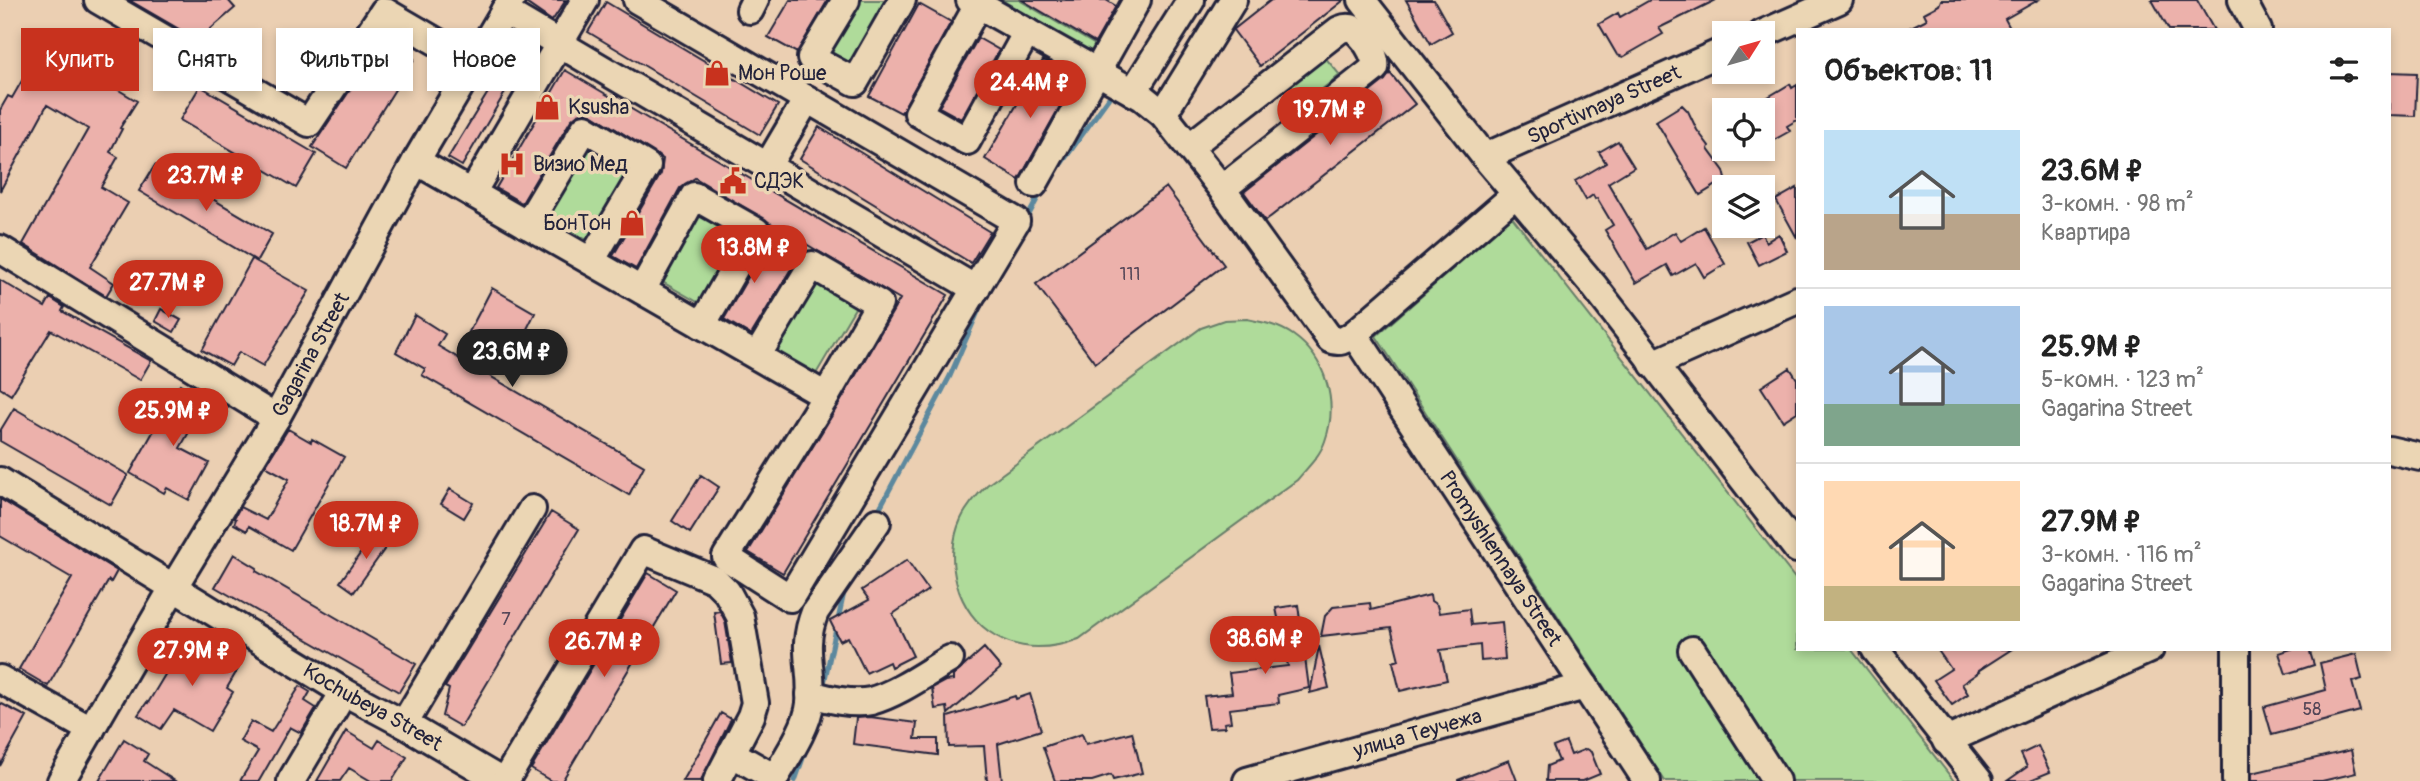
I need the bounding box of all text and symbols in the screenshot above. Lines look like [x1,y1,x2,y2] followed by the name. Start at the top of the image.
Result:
[1712,21,1774,84] north arrow
[1712,21,1775,238] map controls
[21,28,139,91] chip: Купить
[153,28,262,91] chip: Снять
[276,28,413,91] chip: Фильтры
[427,28,540,91] chip: Новое
[2325,51,2363,89] icon: filters
[1824,52,1993,89] text: Объектов: 11
[702,58,732,88] shop icon: Мон Роше
[1523,58,1685,150] street label: Sportivnaya Street
[738,60,827,87] place label: Мон Роше
[965,60,1095,120] pin: 24.4M ₽
[990,68,1070,97] text: 24.4M ₽
[1265,88,1395,147] pin: 19.7M ₽
[532,92,562,122] shop icon: Ksusha
[568,94,629,121] place label: Ksusha
[1293,95,1367,124] text: 19.7M ₽
[1712,98,1775,161] button: locate
[497,149,527,179] hospital icon: Визио Мед
[533,151,628,178] place label: Визио Мед
[2041,152,2144,189] text: 23.6M ₽
[141,154,271,213] pin: 23.7M ₽
[1880,158,1964,242] icon: home
[167,161,245,190] text: 23.7M ₽
[718,166,748,196] public building icon: СДЭК
[754,168,804,195] place label: СДЭК
[1712,175,1775,238] button: layers
[2041,189,2194,218] text: 3-комн. · 98 m²
[617,208,647,238] shop icon: БонТон
[543,210,611,237] place label: БонТон
[2041,218,2130,247] text: Квартира
[689,226,819,285] pin: 13.8M ₽
[717,233,791,262] text: 13.8M ₽
[103,260,233,320] pin: 27.7M ₽
[1119,263,1141,286] house number: 111
[129,268,207,297] text: 27.7M ₽
[266,287,356,422] street label: Gagarina Street
[2041,328,2142,365] text: 25.9M ₽
[447,330,577,389] pin: 23.6M ₽
[1880,334,1964,418] icon: home
[473,337,551,366] text: 23.6M ₽
[2041,365,2204,394] text: 5-комн. · 123 m²
[108,388,238,448] pin: 25.9M ₽
[2041,394,2192,423] text: Gagarina Street
[134,396,212,425] text: 25.9M ₽
[1434,465,1569,652] street label: Promyshlennaya Street
[301,502,431,561] pin: 18.7M ₽
[2041,503,2142,540] text: 27.9M ₽
[329,509,403,538] text: 18.7M ₽
[1880,509,1964,593] icon: home
[2041,540,2202,569] text: 3-комн. · 116 m²
[2041,569,2192,598] text: Gagarina Street
[501,608,511,631] house number: 7
[1200,616,1330,676] pin: 38.6M ₽
[539,620,669,679] pin: 26.7M ₽
[1226,624,1304,653] text: 38.6M ₽
[565,627,643,656] text: 26.7M ₽
[127,628,257,688] pin: 27.9M ₽
[153,636,231,665] text: 27.9M ₽
[298,657,448,757] street label: Kochubeya Street
[2303,698,2321,721] house number: 58
[1349,702,1485,764] street label: улица Теучежа

